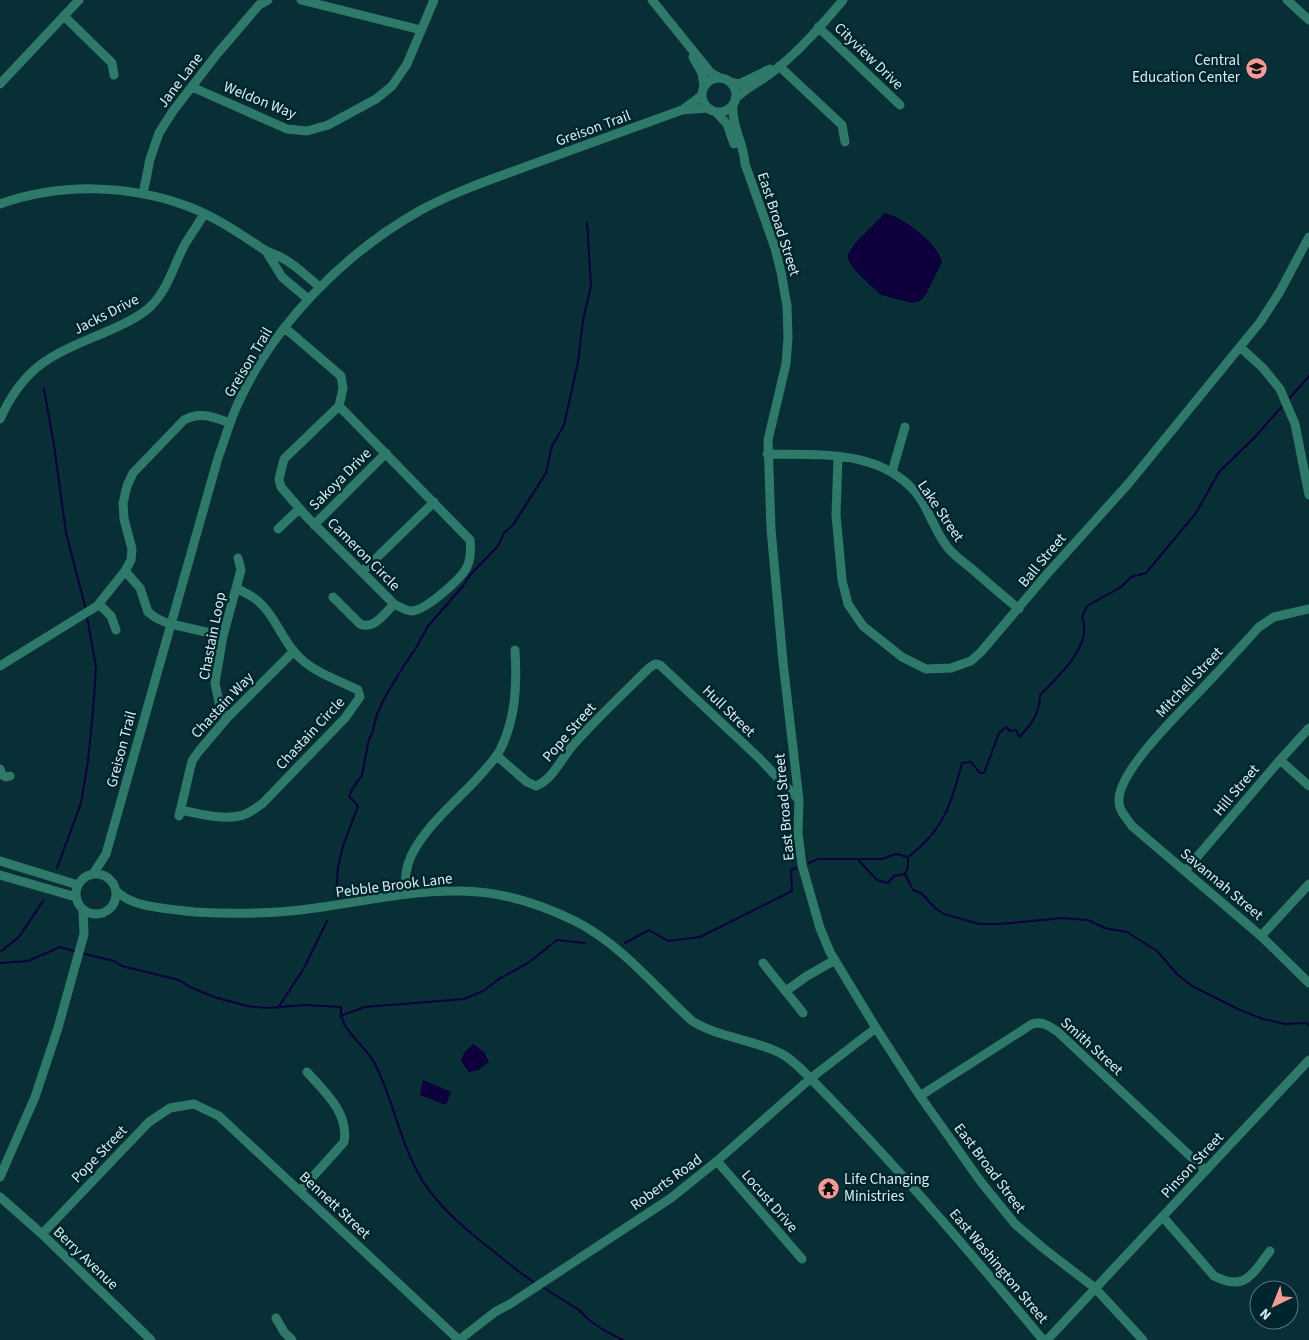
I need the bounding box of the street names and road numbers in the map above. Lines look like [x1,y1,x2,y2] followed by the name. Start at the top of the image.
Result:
[829,18,908,95] street label: Cityview Drive
[153,48,208,112] street label: Jane Lane
[220,76,299,125] street label: Weldon Way
[553,105,634,152] street label: Greison Trail
[752,170,805,279] street label: East Broad Street
[70,289,143,340] street label: Jacks Drive
[219,323,278,401] street label: Greison Trail
[304,443,376,515] street label: Sakoya Drive
[912,476,969,546] street label: Lake Street
[322,513,405,596] street label: Cameron Circle
[1014,529,1071,592] street label: Ball Street
[194,590,231,682] street label: Chastain Loop
[1151,642,1228,722] street label: Mitchell Street
[186,668,259,743] street label: Chastain Way
[698,681,760,742] street label: Hull Street
[271,692,350,774] street label: Chastain Circle
[538,698,601,767] street label: Pope Street
[101,708,142,790] street label: Greison Trail
[769,752,800,862] street label: East Broad Street
[1209,760,1264,821] street label: Hill Street
[1176,843,1268,925] street label: Savannah Street
[334,868,454,903] street label: Pebble Brook Lane
[1056,1012,1128,1080] street label: Smith Street
[949,1119,1030,1218] street label: East Broad Street
[67,1121,132,1188] street label: Pope Street
[1156,1128,1229,1203] street label: Pinson Street
[626,1149,706,1216] street label: Roberts Road
[737,1165,803,1237] street label: Locust Drive
[294,1167,375,1244] street label: Bennett Street
[944,1204,1053,1328] street label: East Washington Street
[48,1222,123,1295] street label: Berry Avenue

